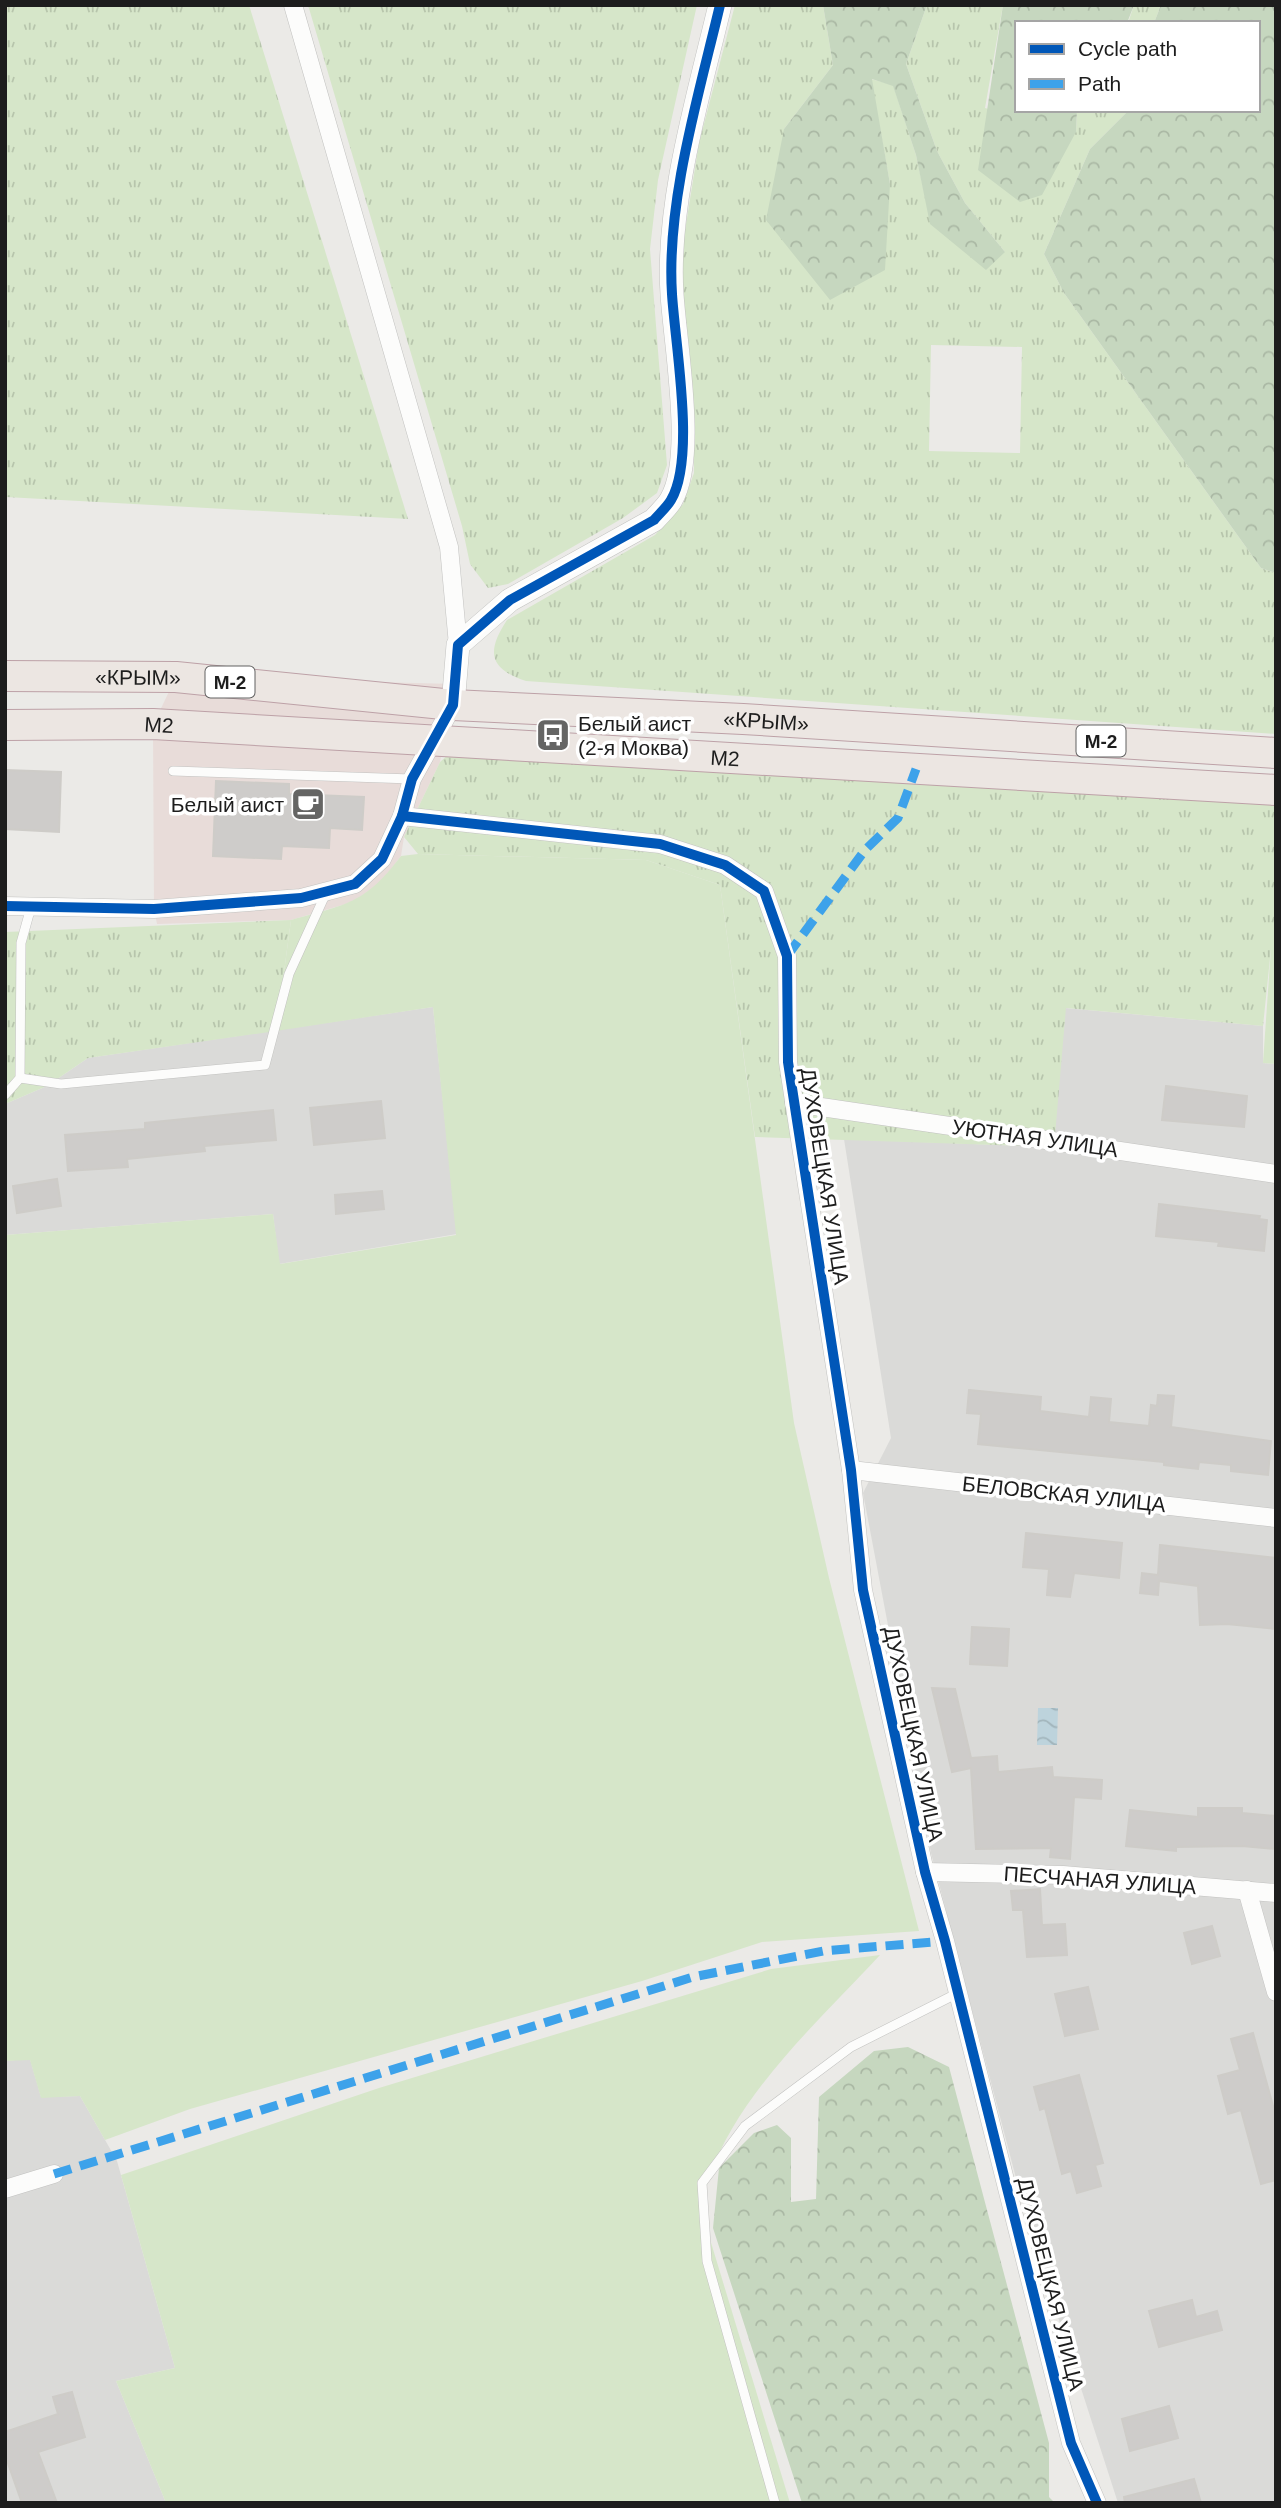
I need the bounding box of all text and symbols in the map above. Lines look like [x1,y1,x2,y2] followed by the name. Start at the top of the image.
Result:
[1015,21,1260,112] legend
[1078,37,1177,60] text: Cycle path
[1078,72,1121,95] text: Path
[95,665,181,689] street label: «КРЫМ»
[205,666,254,698] road number: М-2
[723,707,810,735] street label: «КРЫМ»
[144,712,174,737] street label: М2
[578,712,692,759] place label: Белый аист (2-я Моква)
[534,716,572,754] bus stop icon: Белый аист (2-я Моква)
[1076,726,1126,756] road number: М-2
[710,745,740,770] street label: М2
[289,785,327,823] cafe icon: Белый аист
[171,793,284,816] place label: Белый аист
[796,1066,854,1286] street label: ДУХОВЕЦКАЯ УЛИЦА
[950,1115,1120,1161] street label: УЮТНАЯ УЛИЦА
[961,1472,1167,1516] street label: БЕЛОВСКАЯ УЛИЦА
[880,1624,948,1844] street label: ДУХОВЕЦКАЯ УЛИЦА
[1003,1862,1197,1898] street label: ПЕСЧАНАЯ УЛИЦА
[1013,2175,1089,2393] street label: ДУХОВЕЦКАЯ УЛИЦА

